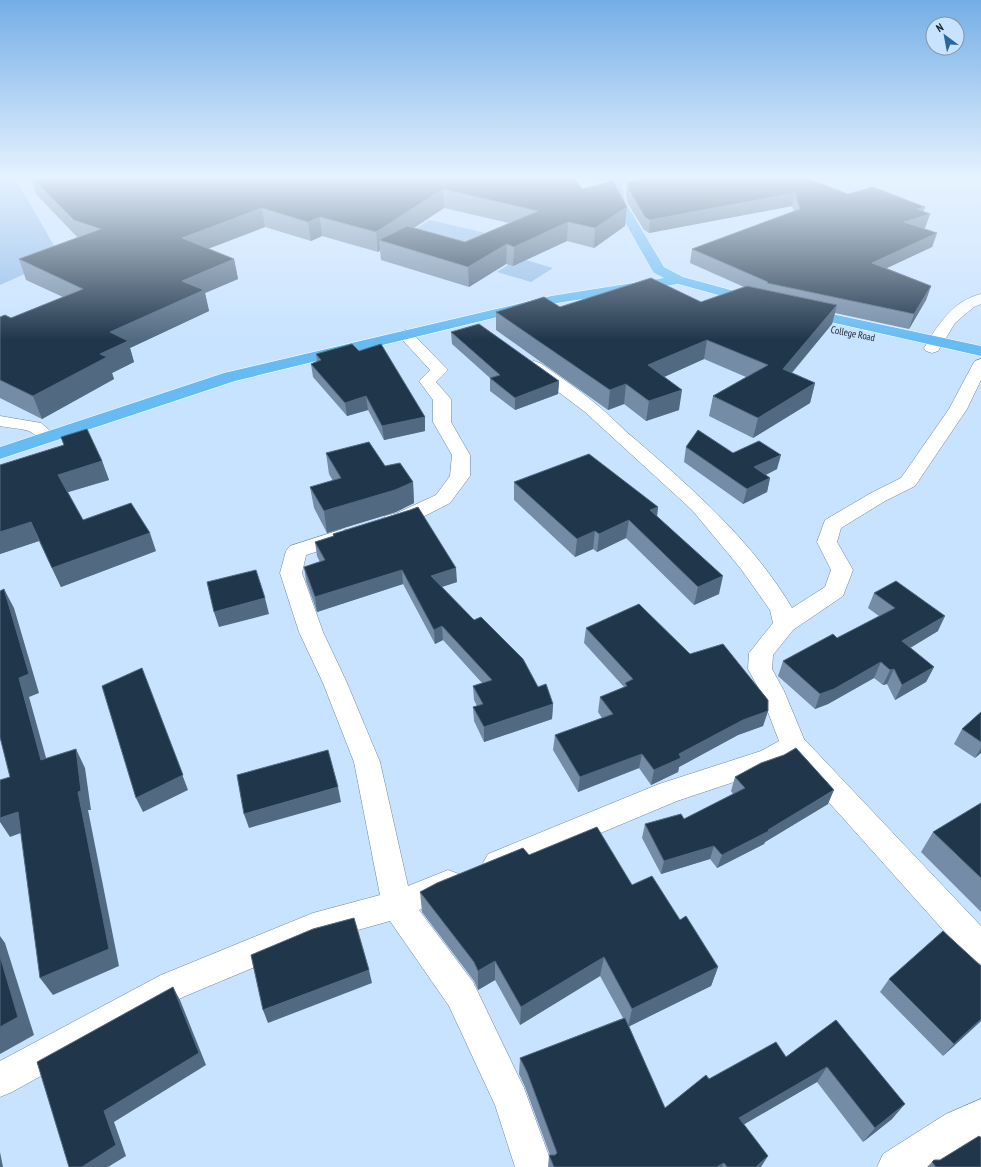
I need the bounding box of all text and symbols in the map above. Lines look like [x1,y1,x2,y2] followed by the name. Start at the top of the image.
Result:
[925,16,965,56] north arrow
[933,20,946,35] text: N
[830,323,876,344] street label: College Road

